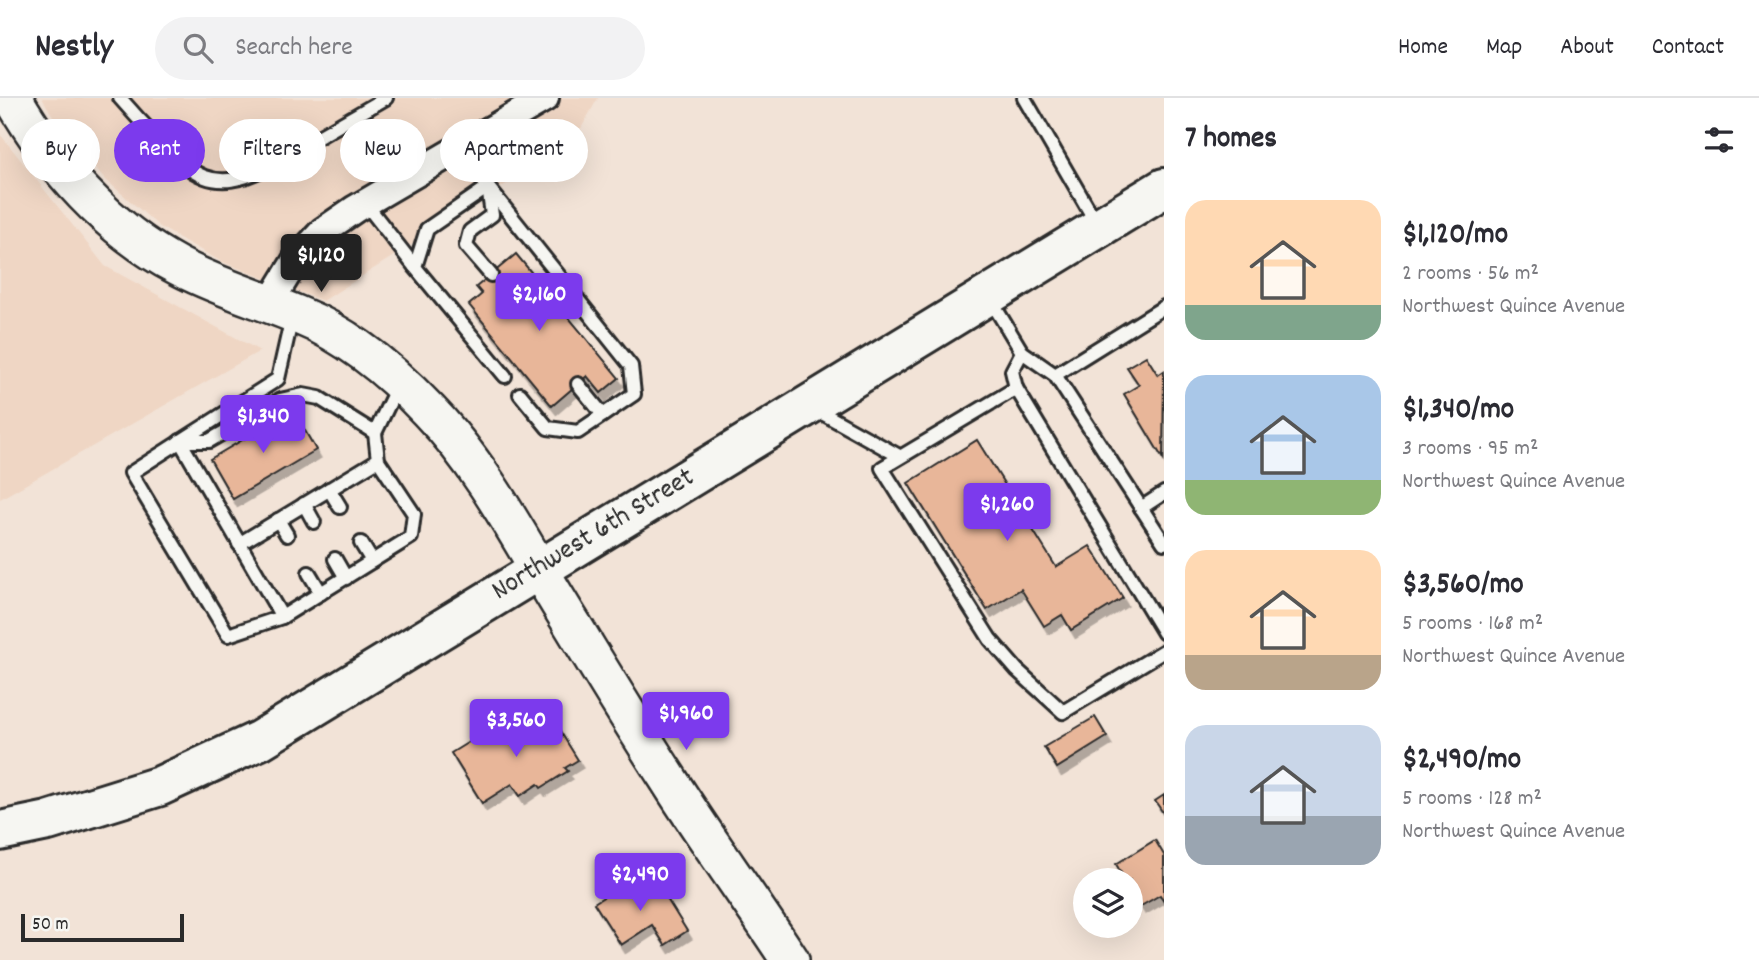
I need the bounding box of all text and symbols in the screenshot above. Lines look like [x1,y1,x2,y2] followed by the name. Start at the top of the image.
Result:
[155,17,645,80] search box
[35,25,113,72] text: Nestly
[179,29,217,67] icon: search
[235,30,353,67] text: Search here
[1398,31,1448,65] text: Home
[1486,31,1522,65] text: Map
[1560,31,1614,65] text: About
[1652,31,1724,65] text: Contact
[21,119,100,182] chip: Buy
[114,119,205,182] chip: Rent
[219,119,326,182] chip: Filters
[340,119,426,182] chip: New
[440,119,588,182] chip: Apartment
[1185,119,1277,162] text: 7 homes
[1700,121,1738,159] icon: filters
[1402,215,1508,258] text: $1,120/mo
[1241,228,1325,312] icon: home
[264,234,378,294] pin: $1,120
[297,240,345,273] text: $1,120
[1402,258,1539,291] text: 2 rooms · 56 m²
[482,274,596,333] pin: $2,160
[512,279,566,312] text: $2,160
[1402,291,1625,324] text: Northwest Quince Avenue
[1402,390,1514,433] text: $1,340/mo
[206,396,320,455] pin: $1,340
[236,401,290,434] text: $1,340
[1241,403,1325,487] icon: home
[1402,433,1538,466] text: 3 rooms · 95 m²
[485,460,703,612] street label: Northwest 6th Street
[1402,466,1625,499] text: Northwest Quince Avenue
[950,484,1064,543] pin: $1,260
[980,489,1034,522] text: $1,260
[1402,565,1524,608] text: $3,560/mo
[1241,578,1325,662] icon: home
[1402,608,1543,641] text: 5 rooms · 168 m²
[1402,641,1625,674] text: Northwest Quince Avenue
[629,692,743,752] pin: $1,960
[658,698,714,731] text: $1,960
[459,700,573,759] pin: $3,560
[486,705,546,738] text: $3,560
[1402,740,1521,783] text: $2,490/mo
[1241,753,1325,837] icon: home
[1402,783,1542,816] text: 5 rooms · 128 m²
[1402,816,1625,849] text: Northwest Quince Avenue
[583,854,697,913] pin: $2,490
[611,859,669,892] text: $2,490
[1073,868,1143,938] map controls
[1073,868,1143,938] button: layers
[21,911,184,943] scale bar
[32,912,69,939] text: 50 m

